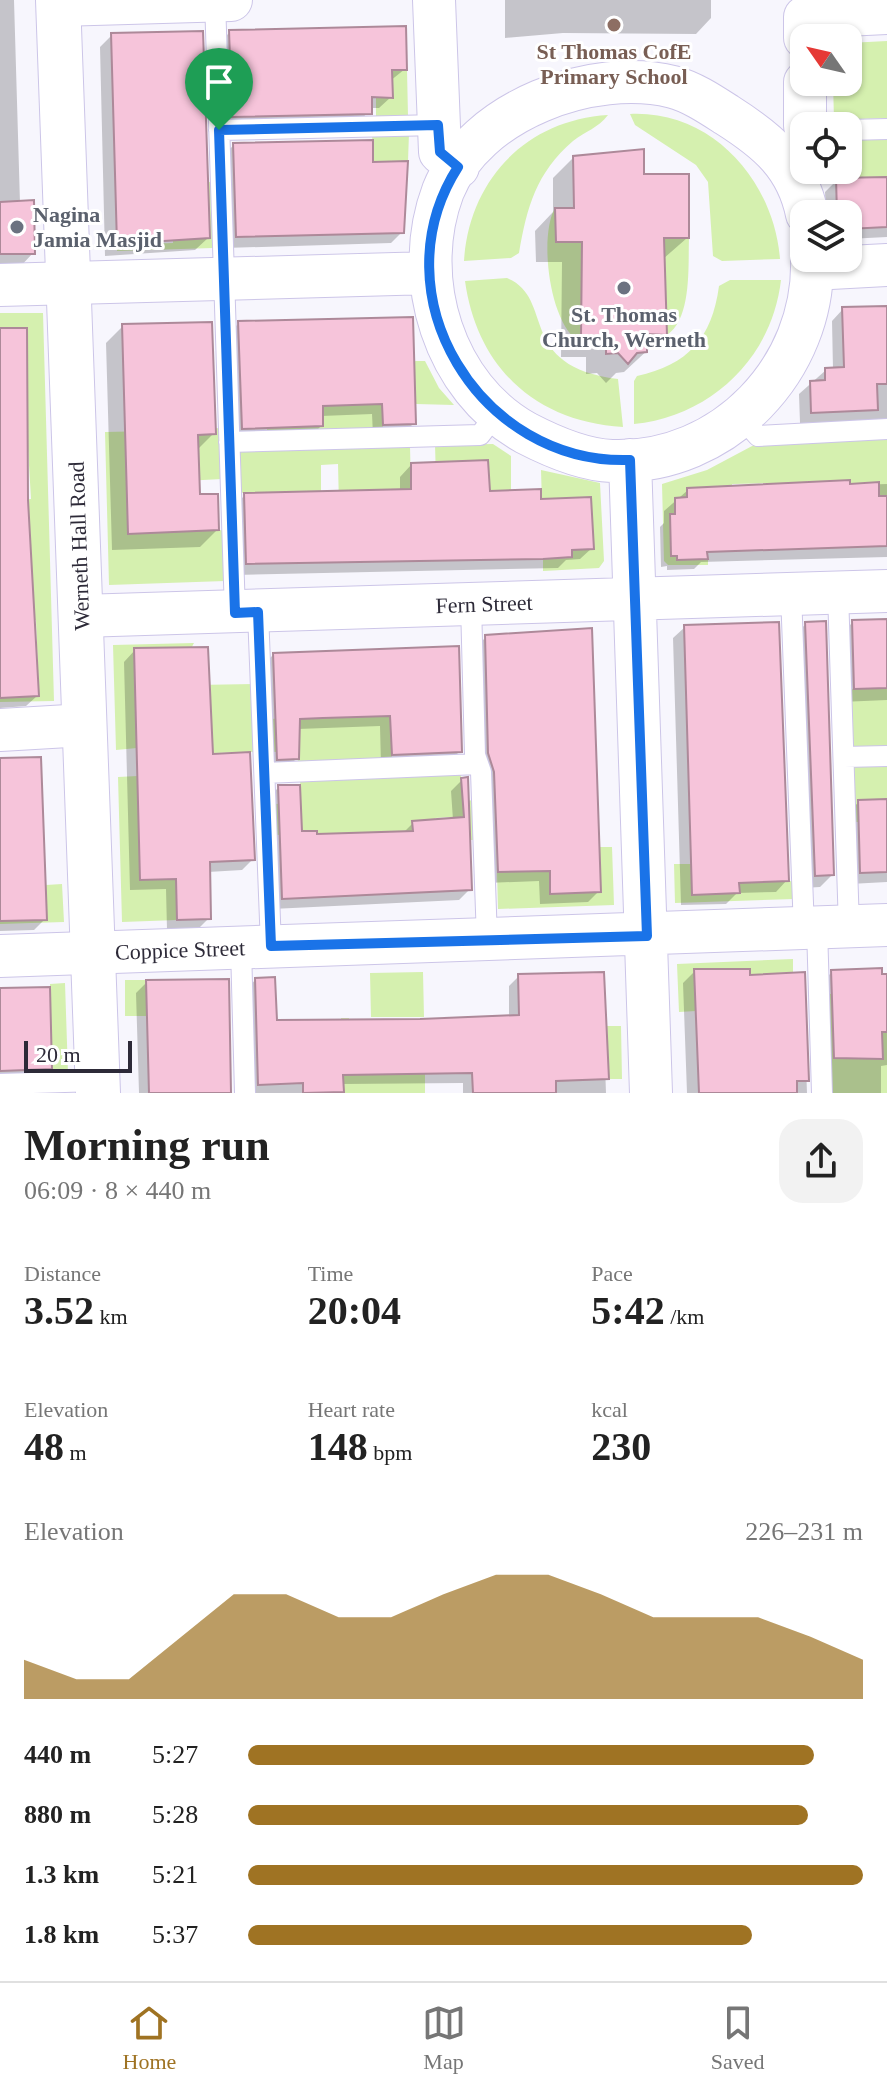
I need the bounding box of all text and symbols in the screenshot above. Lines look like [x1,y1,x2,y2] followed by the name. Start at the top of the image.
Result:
[605,16,623,34] marker: St Thomas CofE Primary School
[790,24,862,96] north arrow
[790,24,862,272] map controls
[537,39,691,89] place label: St Thomas CofE Primary School
[185,48,253,130] pin
[197,60,241,104] icon: arrive
[790,112,862,184] button: locate
[790,200,862,272] button: layers
[33,202,162,252] place label: Nagina Jamia Masjid
[8,218,26,236] marker: Nagina Jamia Masjid
[615,279,633,297] marker: St. Thomas Church, Werneth
[542,302,706,352] place label: St. Thomas Church, Werneth
[64,461,94,631] street label: Werneth Hall Road
[435,590,533,618] street label: Fern Street
[115,935,245,965] street label: Coppice Street
[24,1037,132,1073] scale bar
[36,1042,81,1067] text: 20 m
[779,1119,863,1203] button: share
[24,1121,270,1170] text: Morning run
[24,1176,211,1205] text: 06:09 · 8 × 440 m
[24,1261,101,1286] text: Distance
[308,1261,353,1286] text: Time
[591,1261,633,1286] text: Pace
[24,1288,94,1333] text: 3.52
[308,1288,401,1333] text: 20:04
[591,1288,665,1333] text: 5:42
[94,1304,128,1329] text: km
[665,1304,704,1329] text: /km
[24,1397,108,1422] text: Elevation
[308,1397,395,1422] text: Heart rate
[591,1397,628,1422] text: kcal
[24,1424,64,1469] text: 48
[308,1424,368,1469] text: 148
[591,1424,651,1469] text: 230
[64,1440,87,1465] text: m
[368,1440,412,1465] text: bpm
[24,1517,124,1546] text: Elevation
[745,1517,863,1546] text: 226–231 m
[24,1740,91,1769] text: 440 m
[152,1740,198,1769] text: 5:27
[24,1800,91,1829] text: 880 m
[152,1800,198,1829] text: 5:28
[24,1860,99,1889] text: 1.3 km
[152,1860,198,1889] text: 5:21
[24,1920,99,1949] text: 1.8 km
[152,1920,198,1949] text: 5:37
[123,2001,176,2075] tab: Home
[422,2001,466,2075] tab: Map
[711,2001,764,2075] tab: Saved

